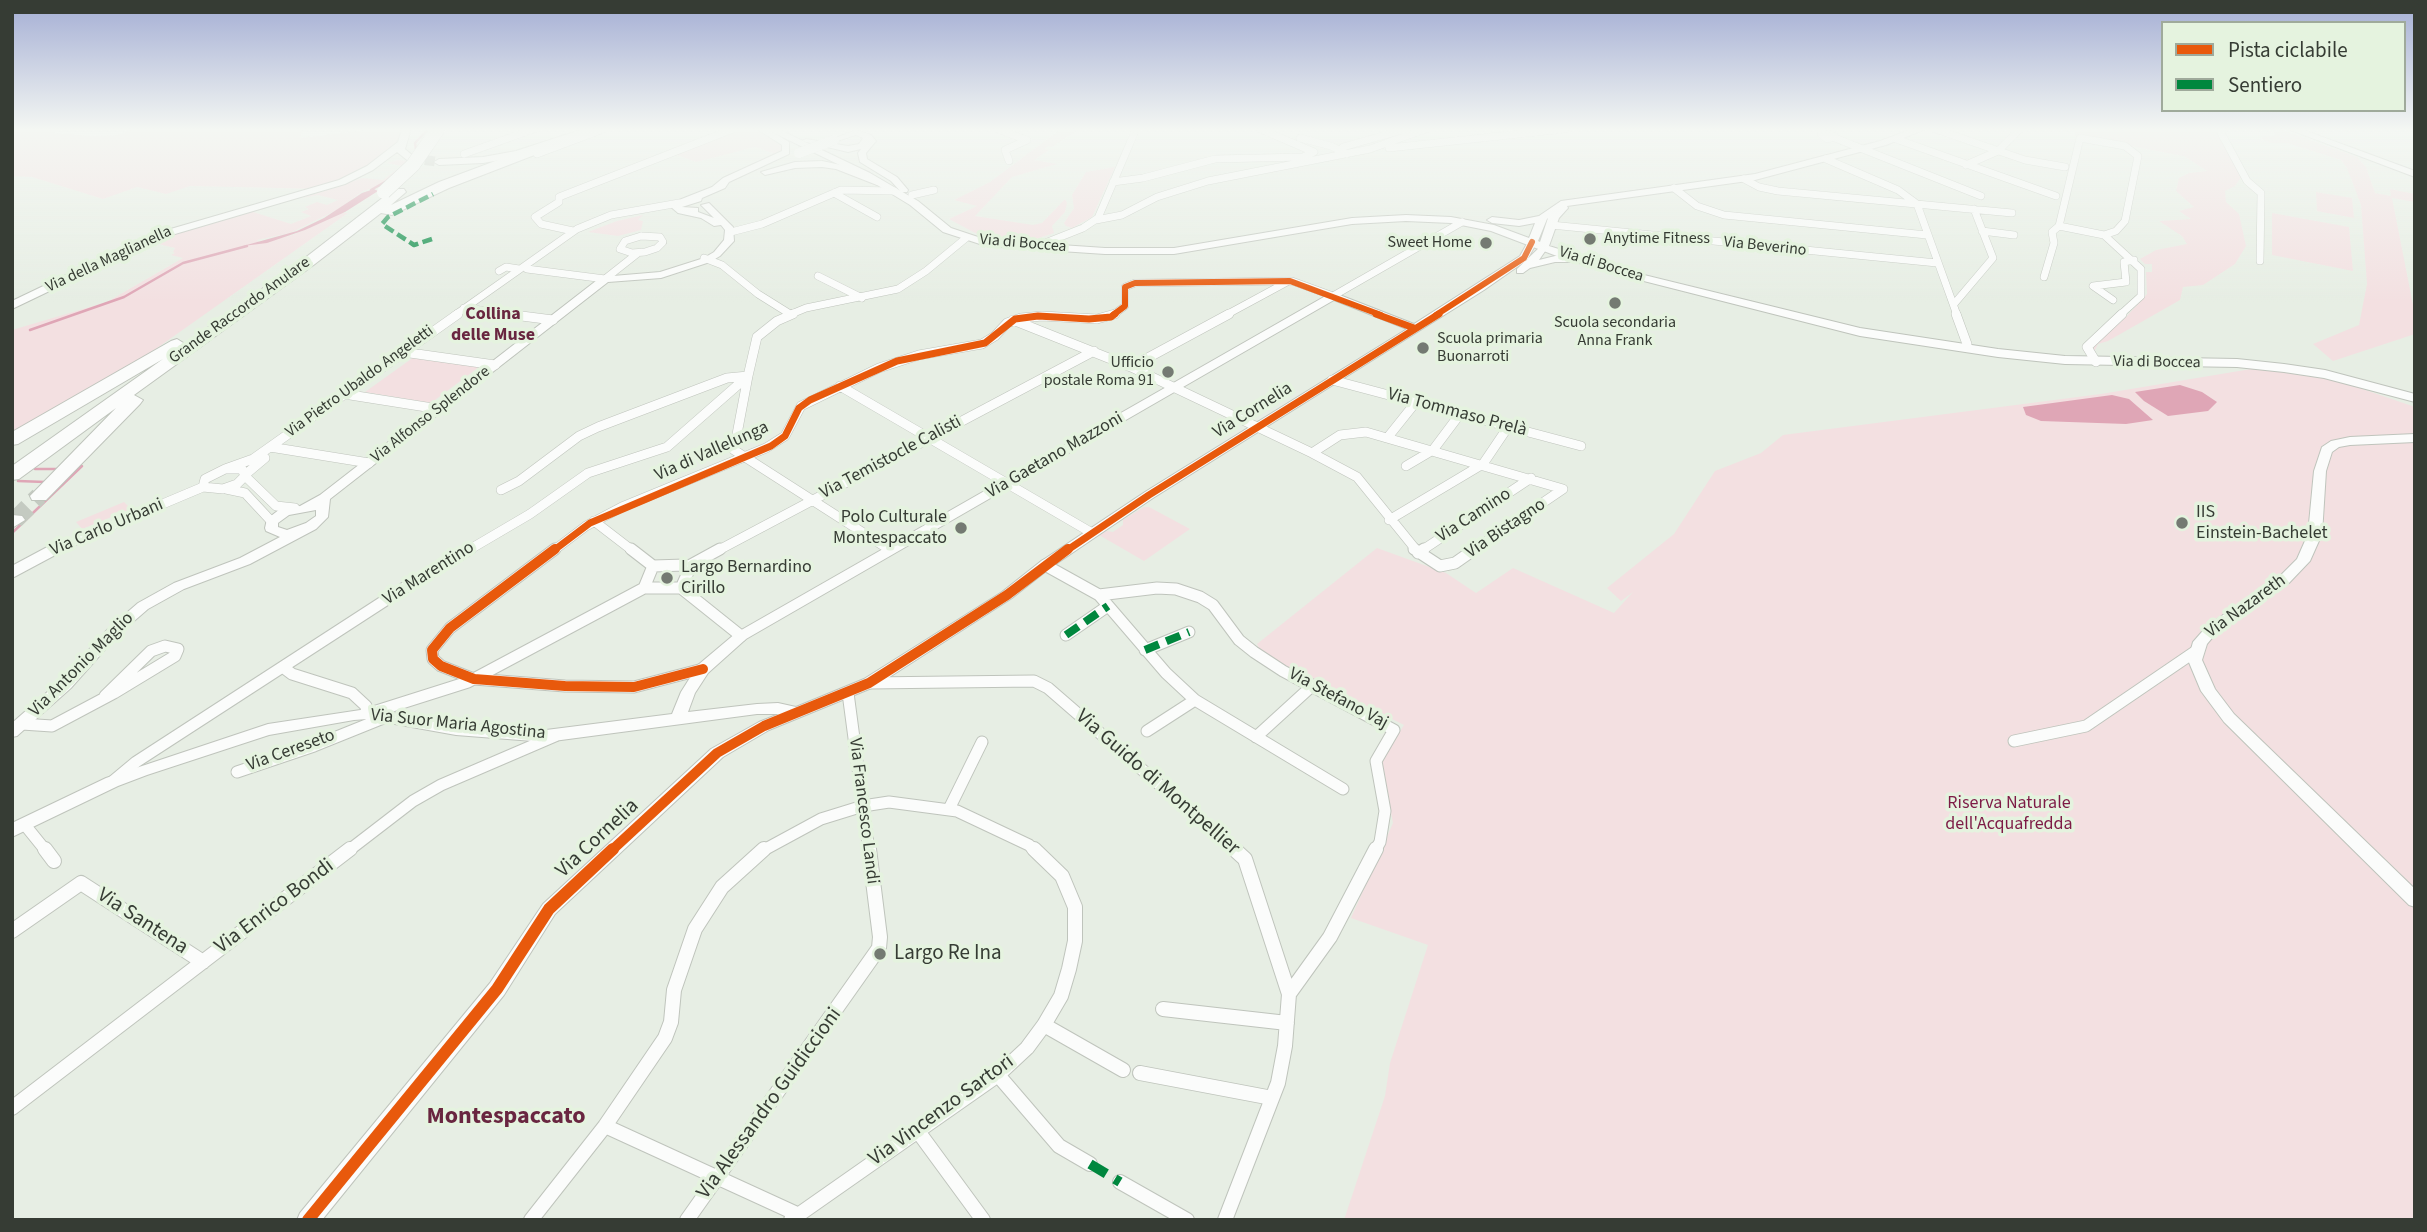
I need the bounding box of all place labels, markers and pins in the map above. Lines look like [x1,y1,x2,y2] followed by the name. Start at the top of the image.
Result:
[1604,229,1710,249] place label: Anytime Fitness
[1582,231,1598,247] marker: Anytime Fitness
[1387,233,1472,253] place label: Sweet Home
[1478,235,1494,251] marker: Sweet Home
[1607,295,1623,311] marker: Scuola secondaria Anna Frank
[1554,313,1676,351] place label: Scuola secondaria Anna Frank
[1437,329,1543,367] place label: Scuola primaria Buonarroti
[1415,340,1431,356] marker: Scuola primaria Buonarroti
[1044,353,1154,391] place label: Ufficio postale Roma 91
[1160,364,1176,380] marker: Ufficio postale Roma 91
[2196,502,2328,544] place label: IIS Einstein-Bachelet
[833,507,947,550] place label: Polo Culturale Montespaccato
[2174,515,2190,531] marker: IIS Einstein-Bachelet
[953,520,969,536] marker: Polo Culturale Montespaccato
[681,557,812,600] place label: Largo Bernardino Cirillo
[659,570,675,586] marker: Largo Bernardino Cirillo
[894,941,1002,967] place label: Largo Re Ina
[872,946,888,962] marker: Largo Re Ina

